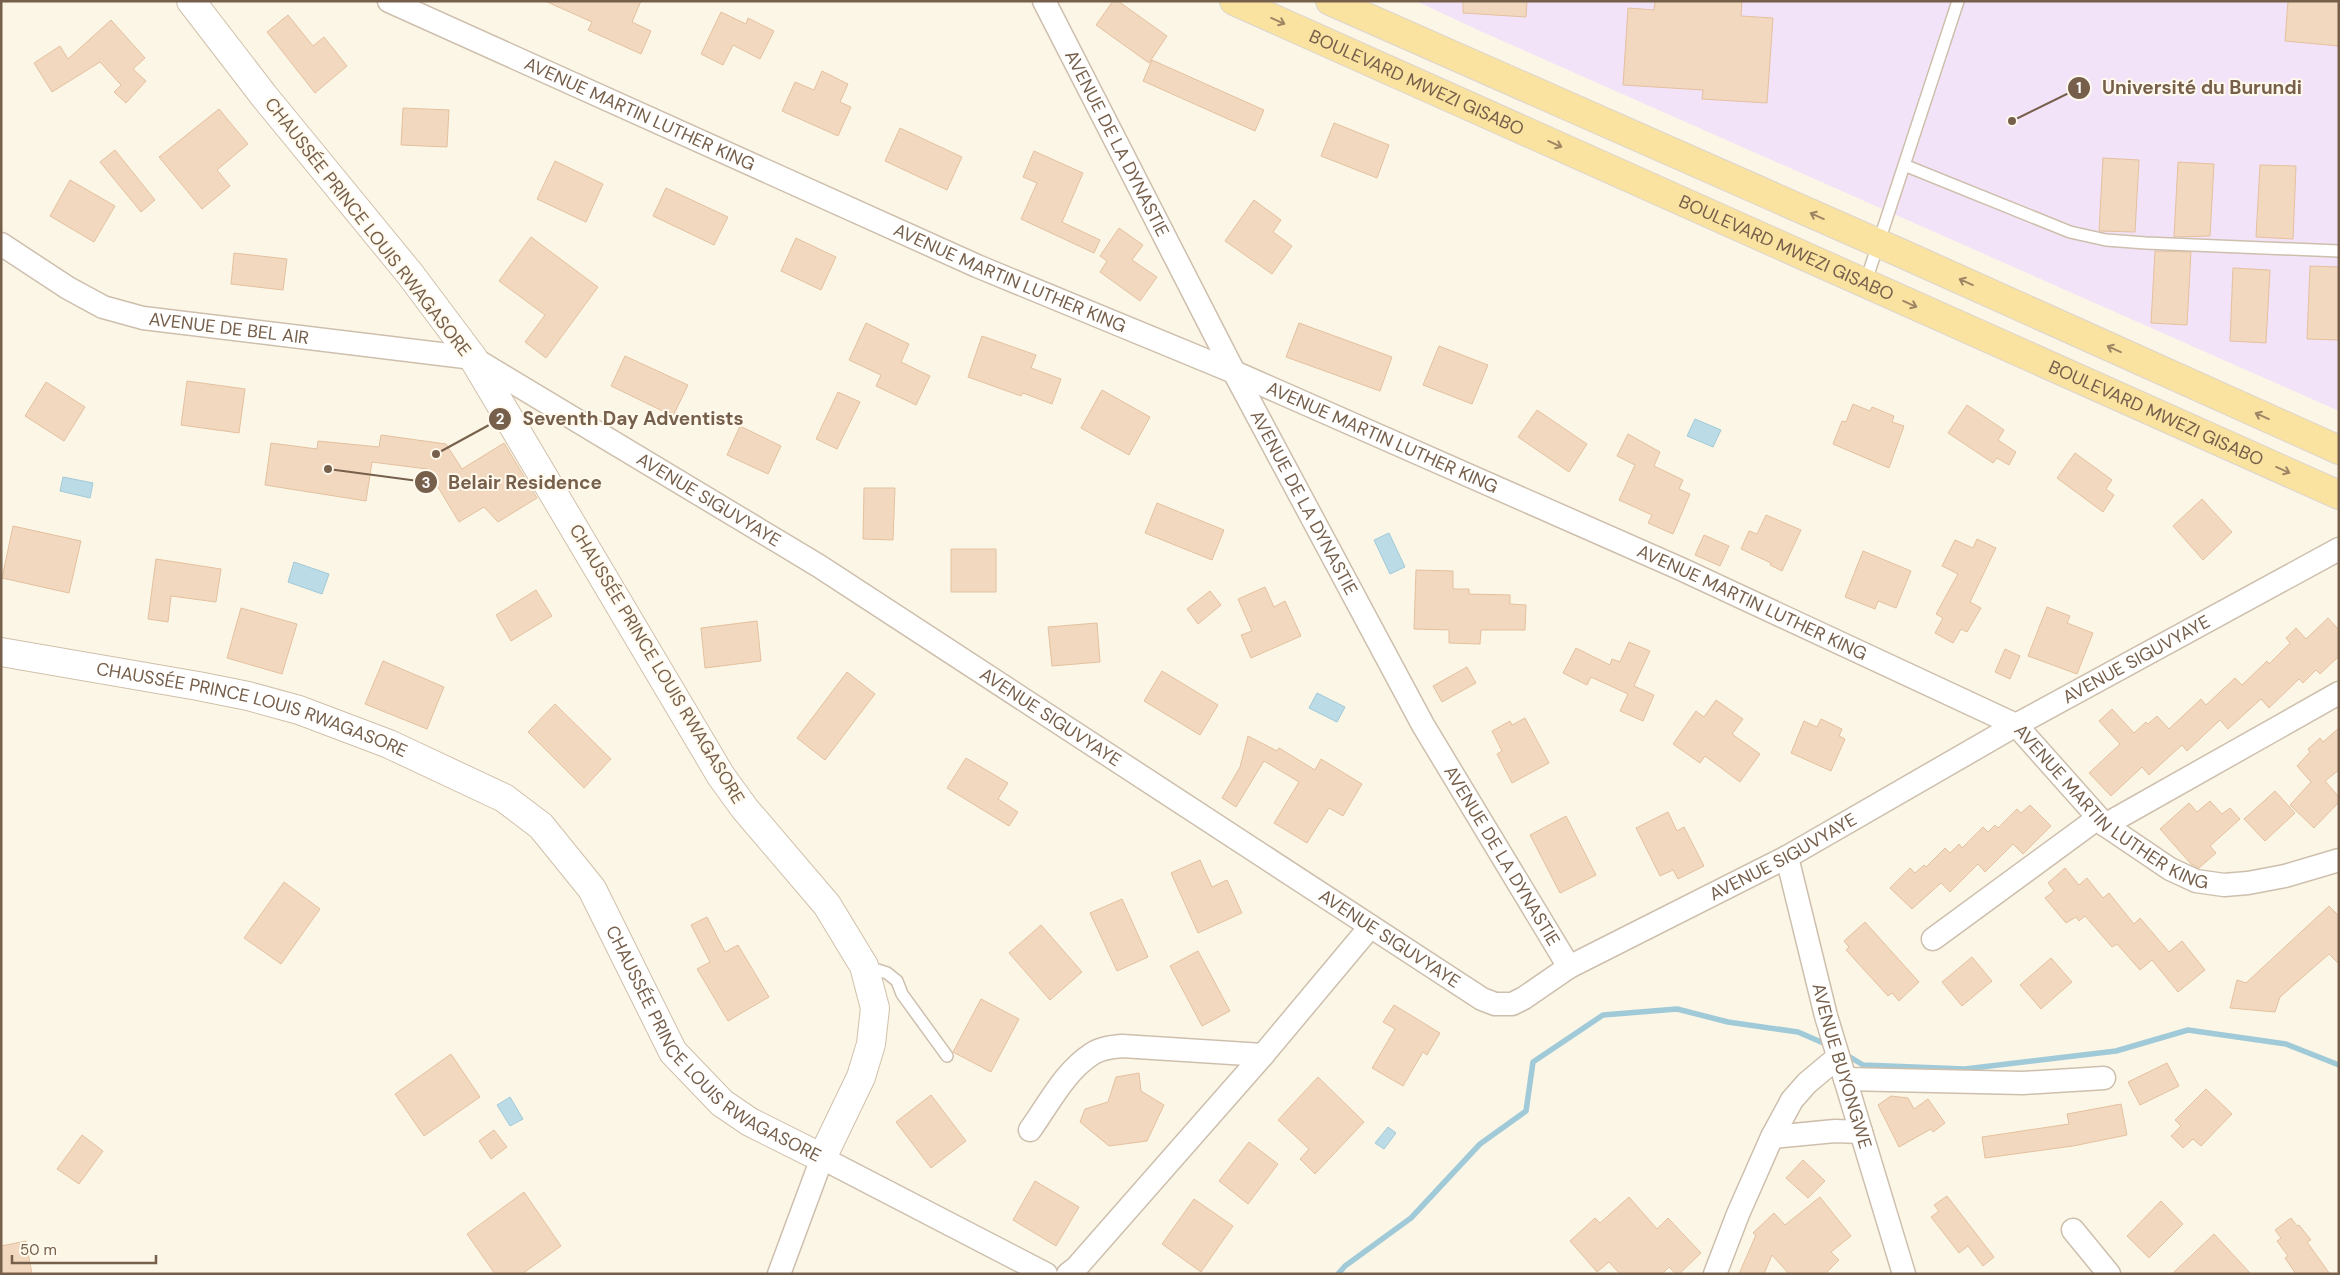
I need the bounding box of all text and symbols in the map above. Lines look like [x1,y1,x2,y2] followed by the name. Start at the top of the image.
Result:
[1270,17,1285,27] one-way arrow
[1305,24,1528,141] street label: BOULEVARD MWEZI GISABO
[1059,46,1175,241] street label: AVENUE DE LA DYNASTIE
[521,52,759,176] street label: AVENUE MARTIN LUTHER KING
[2067,71,2311,105] callout: Université du Burundi
[2102,75,2302,100] text: Université du Burundi
[2076,78,2082,98] text: 1
[259,93,477,361] street label: CHAUSSÉE PRINCE LOUIS RWAGASORE
[1547,140,1562,150] one-way arrow
[1675,189,1898,306] street label: BOULEVARD MWEZI GISABO
[1810,211,1825,221] one-way arrow
[890,218,1130,338] street label: AVENUE MARTIN LUTHER KING
[1959,277,1974,287] one-way arrow
[1902,300,1917,310] one-way arrow
[147,307,310,350] street label: AVENUE DE BEL AIR
[2107,344,2122,353] one-way arrow
[2045,355,2267,472] street label: BOULEVARD MWEZI GISABO
[1263,376,1502,499] street label: AVENUE MARTIN LUTHER KING
[488,402,754,436] callout: Seventh Day Adventists
[522,406,744,431] text: Seventh Day Adventists
[1245,406,1363,599] street label: AVENUE DE LA DYNASTIE
[496,409,505,429] text: 2
[2255,410,2270,420] one-way arrow
[632,447,785,552] street label: AVENUE SIGUVYAYE
[413,465,612,499] callout: Belair Residence
[2275,466,2290,475] one-way arrow
[448,470,602,495] text: Belair Residence
[421,473,431,493] text: 3
[564,520,750,808] street label: CHAUSSÉE PRINCE LOUIS RWAGASORE
[1633,539,1871,666] street label: AVENUE MARTIN LUTHER KING
[2058,610,2214,709] street label: AVENUE SIGUVYAYE
[94,657,411,763] street label: CHAUSSÉE PRINCE LOUIS RWAGASORE
[975,662,1126,772] street label: AVENUE SIGUVYAYE
[2009,719,2210,895] street label: AVENUE MARTIN LUTHER KING
[1438,761,1565,950] street label: AVENUE DE LA DYNASTIE
[1705,807,1861,906] street label: AVENUE SIGUVYAYE
[1314,884,1465,994] street label: AVENUE SIGUVYAYE
[600,922,825,1168] street label: CHAUSSÉE PRINCE LOUIS RWAGASORE
[1806,981,1877,1152] street label: AVENUE BUYONGWE
[12,1232,156,1264] scale bar
[20,1240,57,1260] text: 50 m

